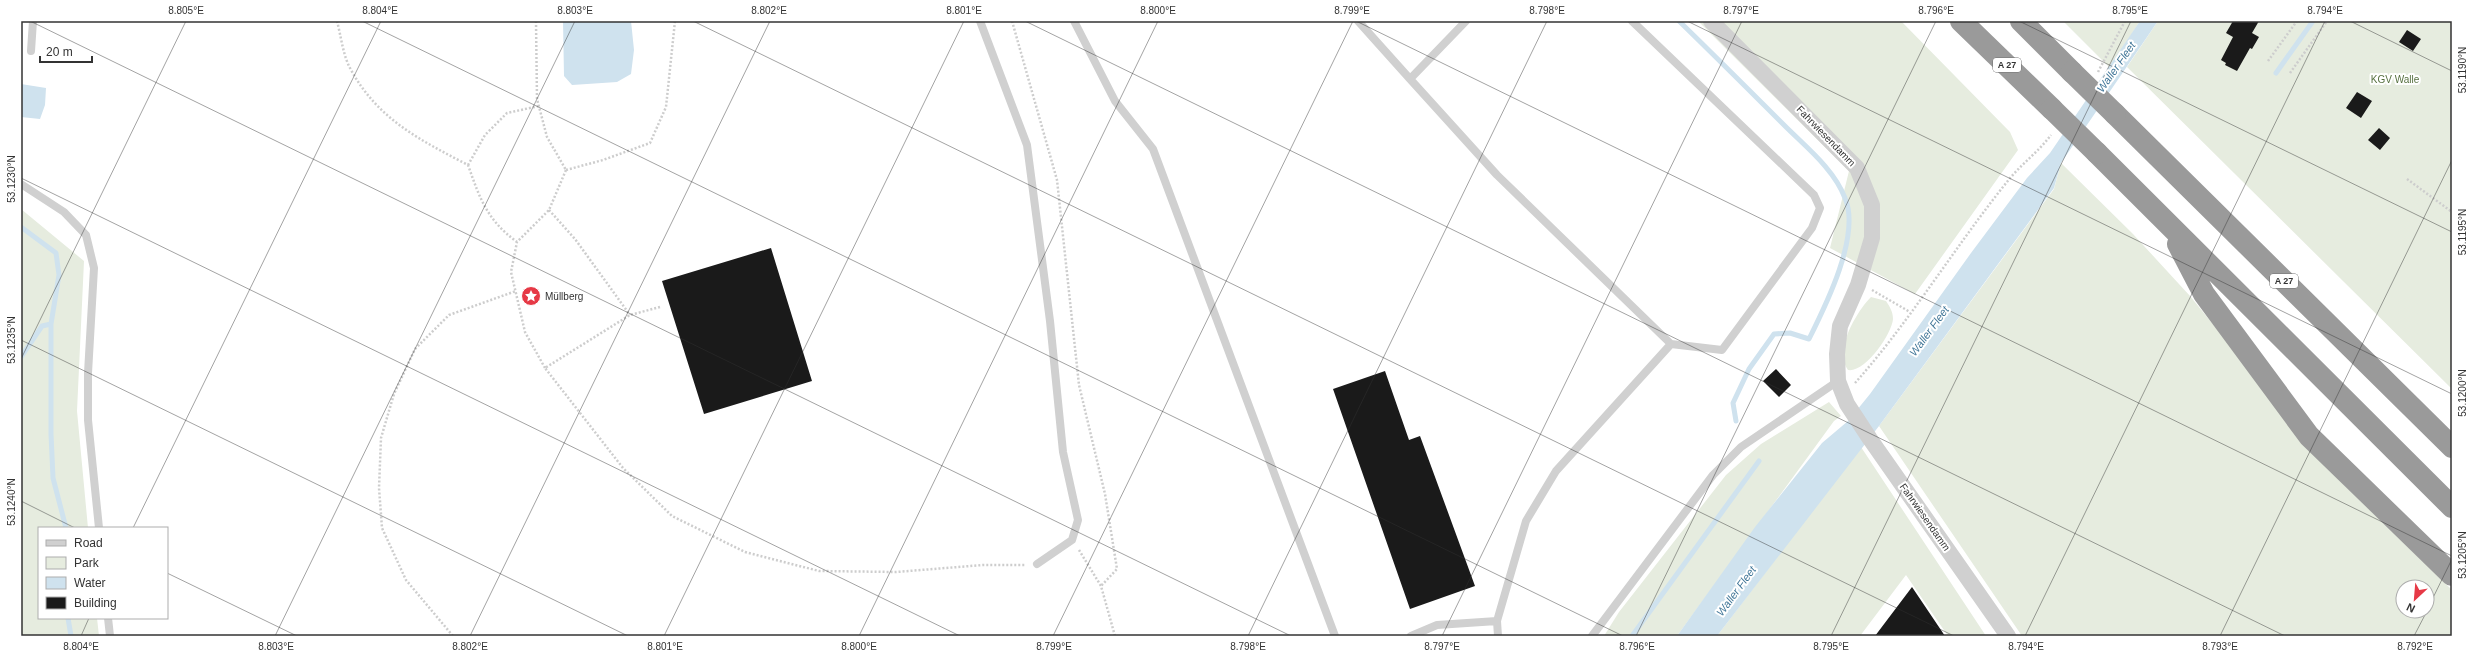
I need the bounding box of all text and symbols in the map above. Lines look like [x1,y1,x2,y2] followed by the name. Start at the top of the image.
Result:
[168,5,204,16] text: 8.805°E
[362,5,398,16] text: 8.804°E
[557,5,593,16] text: 8.803°E
[751,5,787,16] text: 8.802°E
[946,5,982,16] text: 8.801°E
[1140,5,1176,16] text: 8.800°E
[1334,5,1370,16] text: 8.799°E
[1529,5,1565,16] text: 8.798°E
[1723,5,1759,16] text: 8.797°E
[1918,5,1954,16] text: 8.796°E
[2112,5,2148,16] text: 8.795°E
[2307,5,2343,16] text: 8.794°E
[40,38,92,64] scale bar
[2094,39,2138,94] water label: Waller Fleet
[46,45,73,59] text: 20 m
[2457,47,2468,93] text: 53.1190°N
[1993,58,2021,72] road number: A 27
[2371,74,2420,85] park label: KGV Walle
[1794,104,1858,168] street label: Fahrwiesendamm
[6,155,17,203] text: 53.1230°N
[2457,209,2468,255] text: 53.1195°N
[2270,274,2298,288] road number: A 27
[520,285,542,307] place icon: Müllberg
[545,291,583,302] place label: Müllberg
[1907,303,1952,358] water label: Waller Fleet
[6,316,17,364] text: 53.1235°N
[2457,369,2468,417] text: 53.1200°N
[6,478,17,526] text: 53.1240°N
[1898,481,1952,553] street label: Fahrwiesendamm
[38,527,168,619] legend
[2457,531,2468,579] text: 53.1205°N
[74,536,103,550] text: Road
[74,556,100,570] text: Park
[1714,563,1759,618] water label: Waller Fleet
[74,576,106,590] text: Water
[2395,579,2435,619] north arrow
[74,596,117,610] text: Building
[2404,601,2417,615] text: N
[63,641,99,652] text: 8.804°E
[258,641,294,652] text: 8.803°E
[452,641,488,652] text: 8.802°E
[647,641,683,652] text: 8.801°E
[841,641,877,652] text: 8.800°E
[1036,641,1072,652] text: 8.799°E
[1230,641,1266,652] text: 8.798°E
[1424,641,1460,652] text: 8.797°E
[1619,641,1655,652] text: 8.796°E
[1813,641,1849,652] text: 8.795°E
[2008,641,2044,652] text: 8.794°E
[2202,641,2238,652] text: 8.793°E
[2397,641,2433,652] text: 8.792°E

